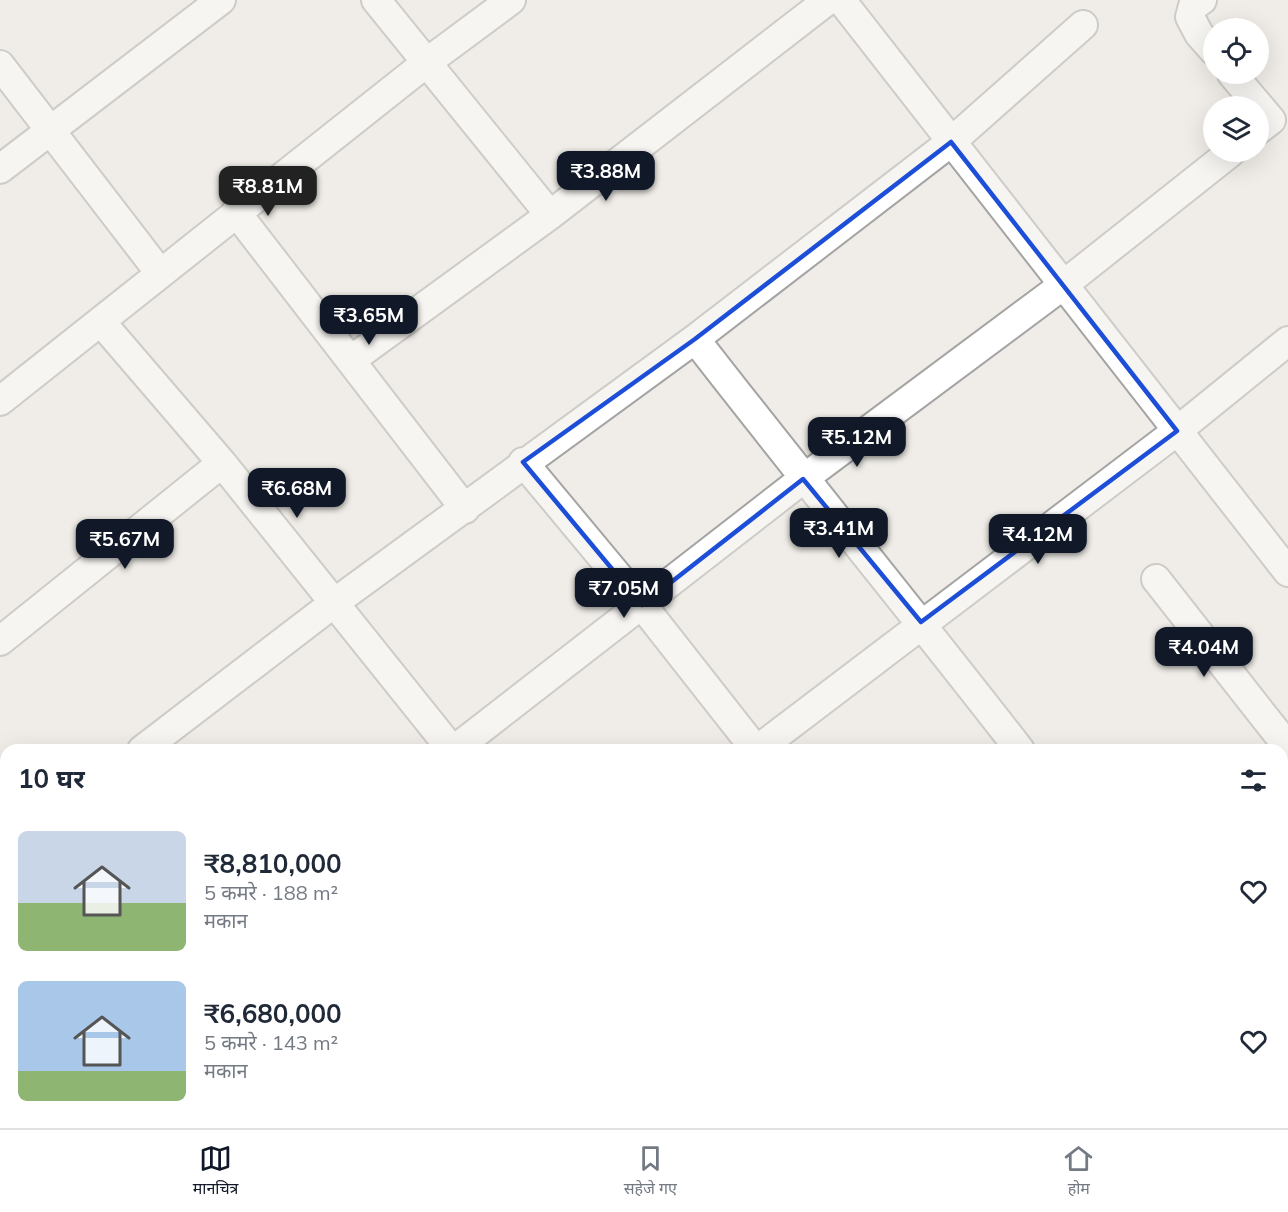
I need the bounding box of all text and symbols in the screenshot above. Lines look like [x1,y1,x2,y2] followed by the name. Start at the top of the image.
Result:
[1203,18,1269,162] map controls
[1203,18,1269,84] button: locate
[1203,96,1269,162] button: layers
[557,151,655,202] pin: ₹3.88M
[571,158,641,183] text: ₹3.88M
[219,166,317,217] pin: ₹8.81M
[233,173,303,198] text: ₹8.81M
[320,295,418,346] pin: ₹3.65M
[334,302,404,327] text: ₹3.65M
[808,417,906,468] pin: ₹5.12M
[822,424,892,449] text: ₹5.12M
[248,468,346,519] pin: ₹6.68M
[262,475,332,500] text: ₹6.68M
[790,508,888,559] pin: ₹3.41M
[989,514,1087,565] pin: ₹4.12M
[804,515,874,540] text: ₹3.41M
[76,519,174,570] pin: ₹5.67M
[1003,521,1073,546] text: ₹4.12M
[90,526,160,551] text: ₹5.67M
[575,568,673,619] pin: ₹7.05M
[589,575,659,600] text: ₹7.05M
[1155,627,1253,678] pin: ₹4.04M
[1169,634,1239,659] text: ₹4.04M
[18,762,85,795] text: 10 घर
[1237,764,1270,797] icon: filters
[204,847,342,880] text: ₹8,810,000
[66,855,138,927] icon: home
[1237,875,1270,908] icon: heart
[204,880,338,905] text: 5 कमरे · 188 m²
[204,908,248,933] text: मकान
[204,997,342,1030] text: ₹6,680,000
[66,1005,138,1077] icon: home
[1237,1025,1270,1058] icon: heart
[204,1030,338,1055] text: 5 कमरे · 143 m²
[204,1058,248,1083] text: मकान
[193,1142,238,1201] tab: मानचित्र
[624,1142,677,1201] tab: सहेजे गए
[1062,1142,1095,1201] tab: होम

